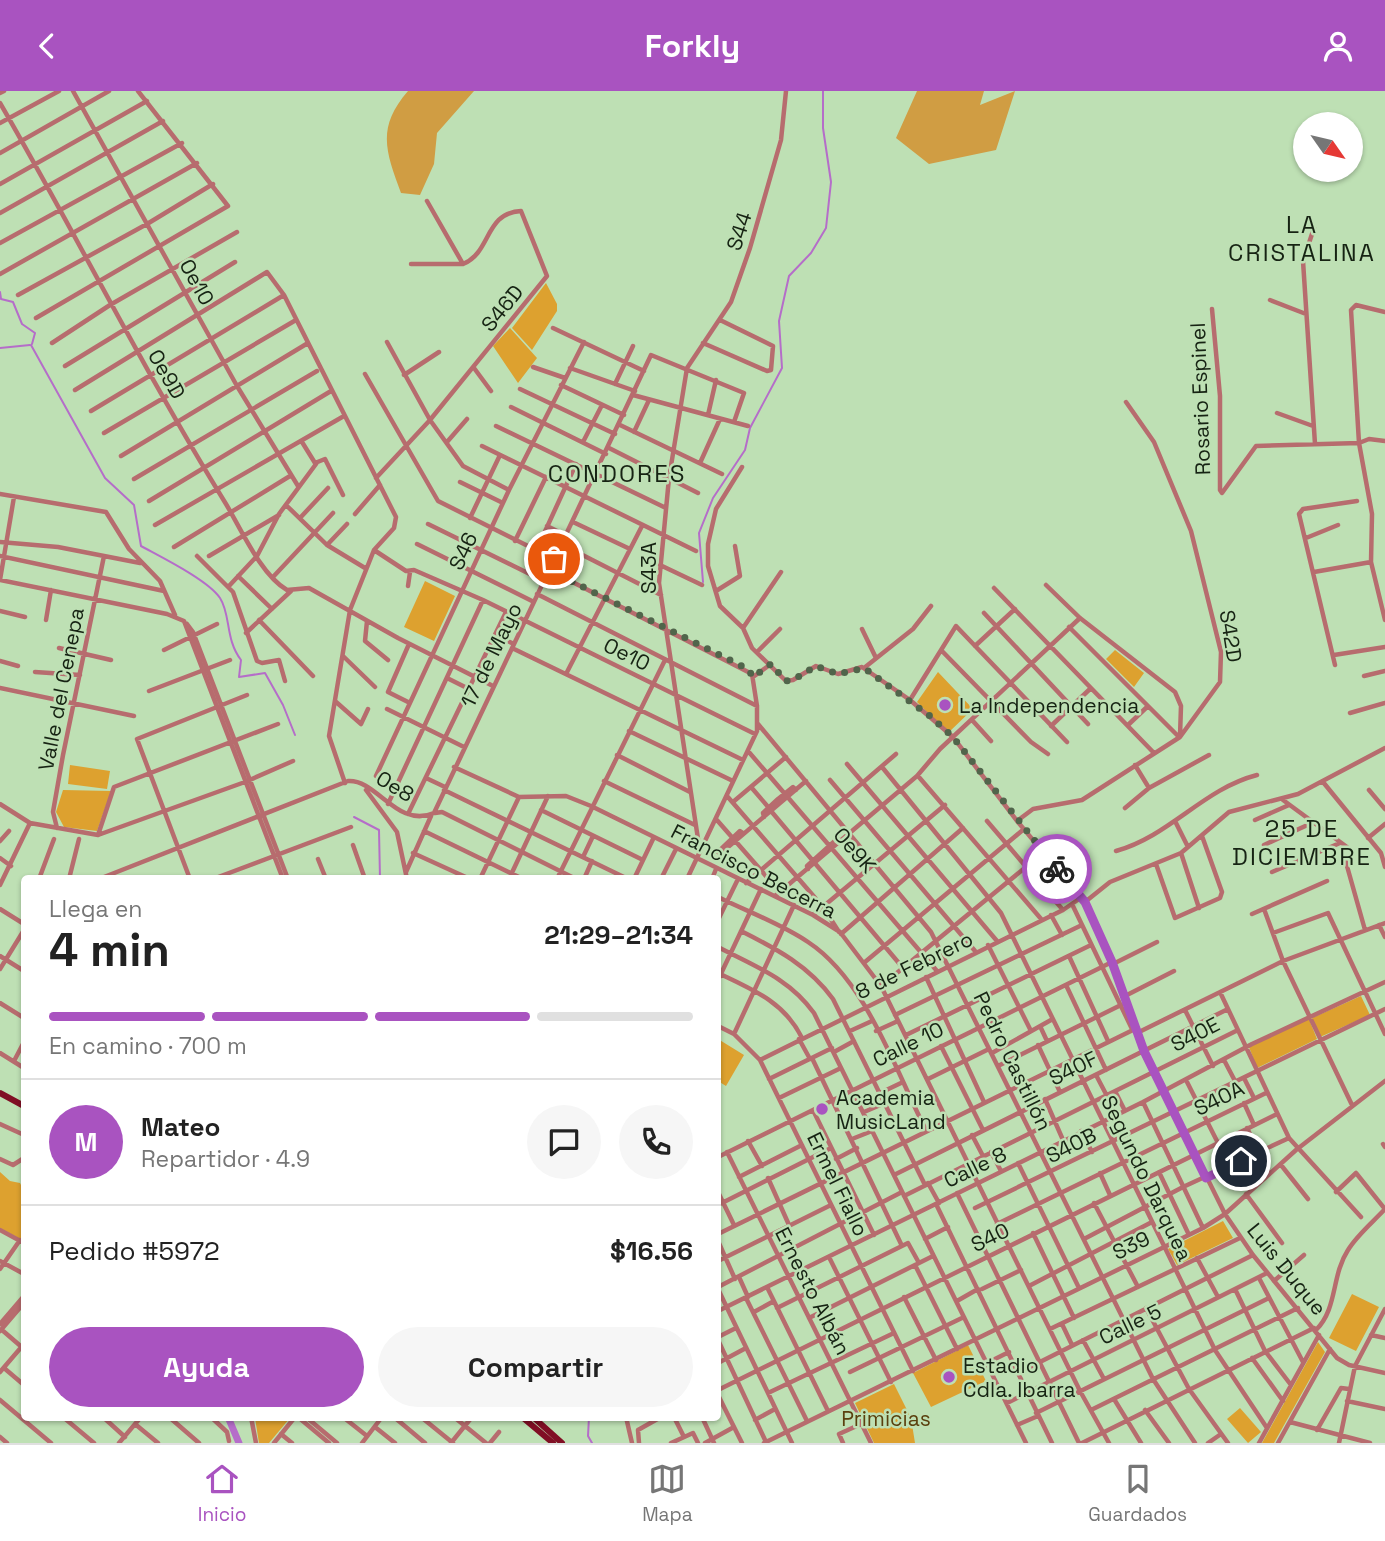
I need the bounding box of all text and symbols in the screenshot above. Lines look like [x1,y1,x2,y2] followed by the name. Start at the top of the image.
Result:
[645,26,740,66] text: Forkly
[28,27,66,65] icon: back
[1319,27,1357,65] icon: person
[1293,112,1363,182] north arrow
[1293,112,1363,182] map controls
[720,208,758,254] street label: S44
[1228,209,1376,268] district label: LA CRISTALINA
[173,254,221,310] street label: Oe10
[475,279,529,337] street label: S46D
[1184,322,1216,476] street label: Rosario Espinel
[142,344,192,404] street label: Oe9D
[548,458,686,489] district label: CONDORES
[443,528,483,574] street label: S46
[524,529,584,589] pin
[535,540,573,578] icon: bag
[635,542,662,594] street label: S43A
[454,598,528,712] street label: 17 de Mayo
[32,605,90,773] street label: Valle del Cenepa
[1214,608,1248,664] street label: S42D
[599,631,655,677] street label: Oe10
[959,692,1139,719] place label: La Independencia
[937,697,953,713] marker: La Independencia
[371,764,419,808] street label: Oe8
[1232,813,1372,872] district label: 25 DE DICIEMBRE
[667,818,841,924] street label: Francisco Becerra
[828,821,882,879] street label: Oe9K
[1022,834,1092,904] courier
[1038,850,1076,888] icon: bike
[49,894,142,924] text: Llega en
[544,918,693,952] text: 21:29–21:34
[49,921,170,979] text: 4 min
[851,925,977,1005] street label: 8 de Febrero
[968,987,1058,1135] street label: Pedro Castillón
[1166,1010,1224,1058] street label: S40E
[868,1015,948,1073] street label: Calle 10
[49,1031,247,1061] text: En camino · 700 m
[1044,1045,1102,1091] street label: S40F
[1189,1074,1249,1122] street label: S40A
[836,1084,946,1135] place label: Academia MusicLand
[1095,1091,1199,1265] street label: Segundo Darquea
[814,1101,830,1117] marker: Academia MusicLand
[527,1105,601,1179] button: chat
[619,1105,693,1179] button: phone
[141,1110,220,1144] text: Mateo
[1041,1121,1101,1169] street label: S40B
[75,1125,97,1159] text: M
[801,1127,875,1241] street label: Ermel Fiallo
[1211,1131,1271,1191] pin
[939,1140,1011,1194] street label: Calle 8
[1222,1142,1260,1180] icon: home
[141,1144,310,1174] text: Repartidor · 4.9
[966,1216,1014,1258] street label: S40
[1241,1217,1333,1321] street label: Luis Duque
[769,1222,857,1360] street label: Ernesto Albán
[1108,1224,1154,1266] street label: S39
[49,1234,220,1268] text: Pedido #5972
[610,1234,693,1268] text: $16.56
[1094,1297,1166,1351] street label: Calle 5
[49,1327,364,1407] button: Ayuda
[378,1327,693,1407] button: Compartir
[963,1352,1076,1403] place label: Estadio Cdla. Ibarra
[941,1369,957,1385] marker: Estadio Cdla. Ibarra
[841,1405,931,1432] park label: Primicias
[198,1460,247,1527] tab: Inicio
[642,1460,693,1527] tab: Mapa
[1088,1460,1187,1527] tab: Guardados

